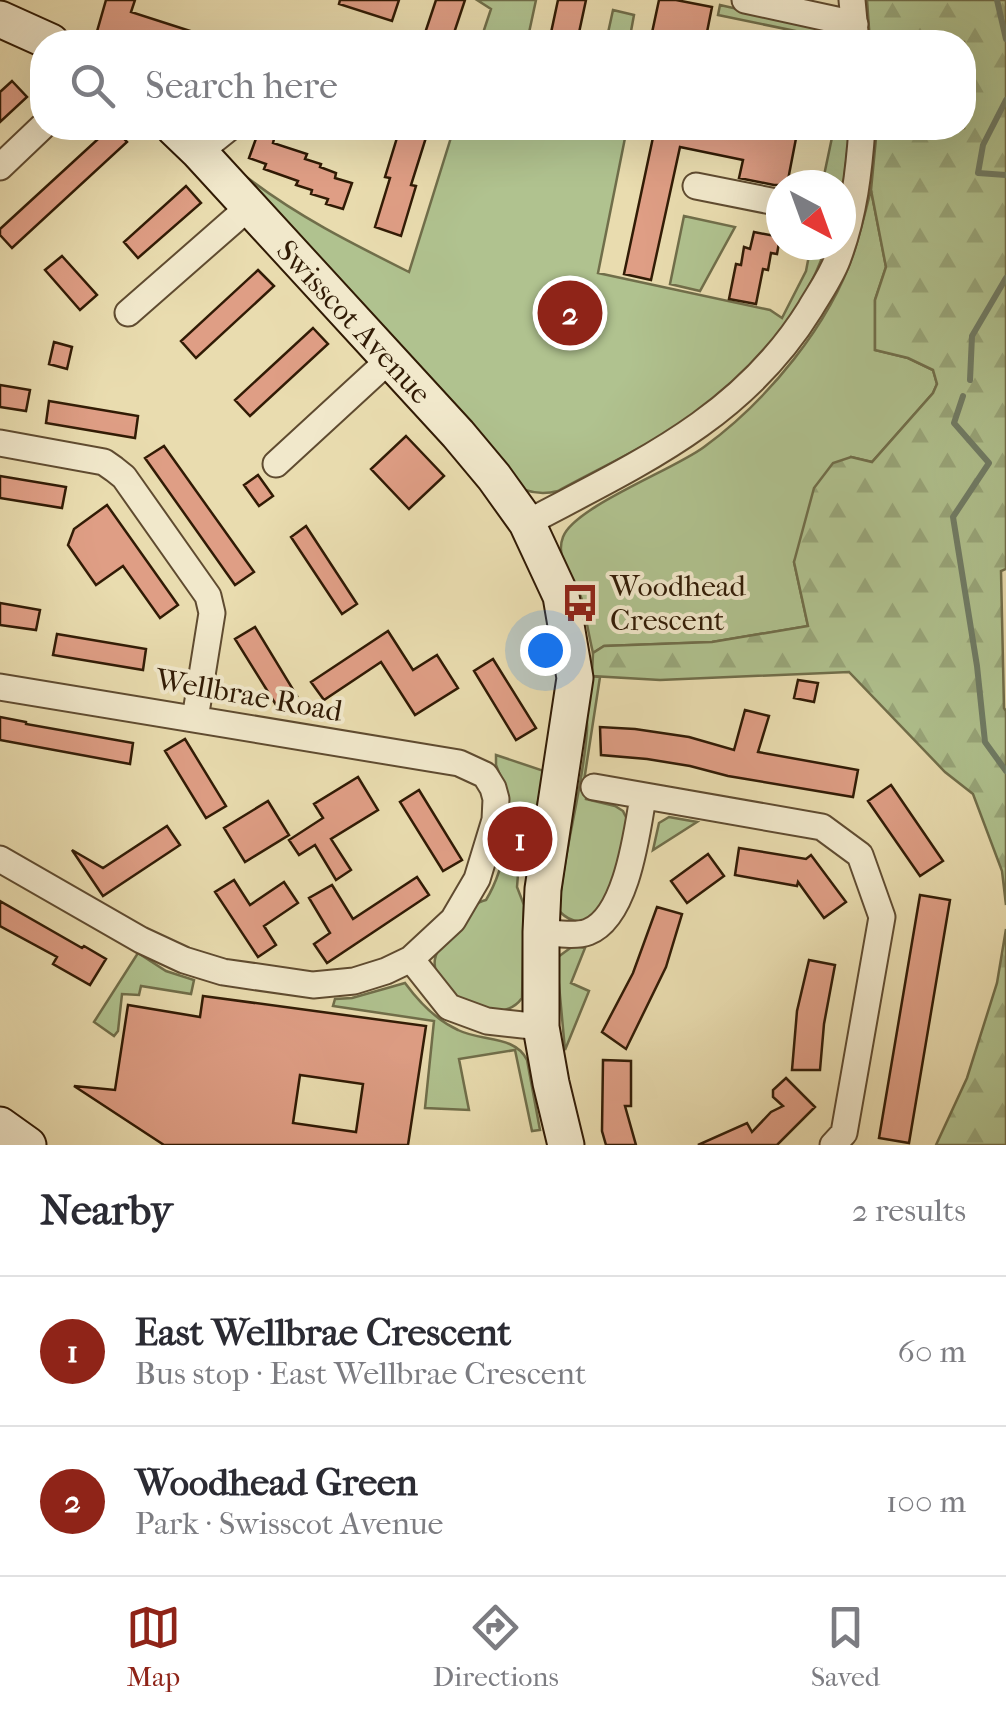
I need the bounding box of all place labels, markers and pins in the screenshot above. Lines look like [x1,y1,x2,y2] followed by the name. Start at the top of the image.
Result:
[538,276,602,350] pin: 2
[609,569,747,638] place label: Woodhead Crescent
[559,582,601,624] bus stop icon: Woodhead Crescent
[488,802,552,876] pin: 1

